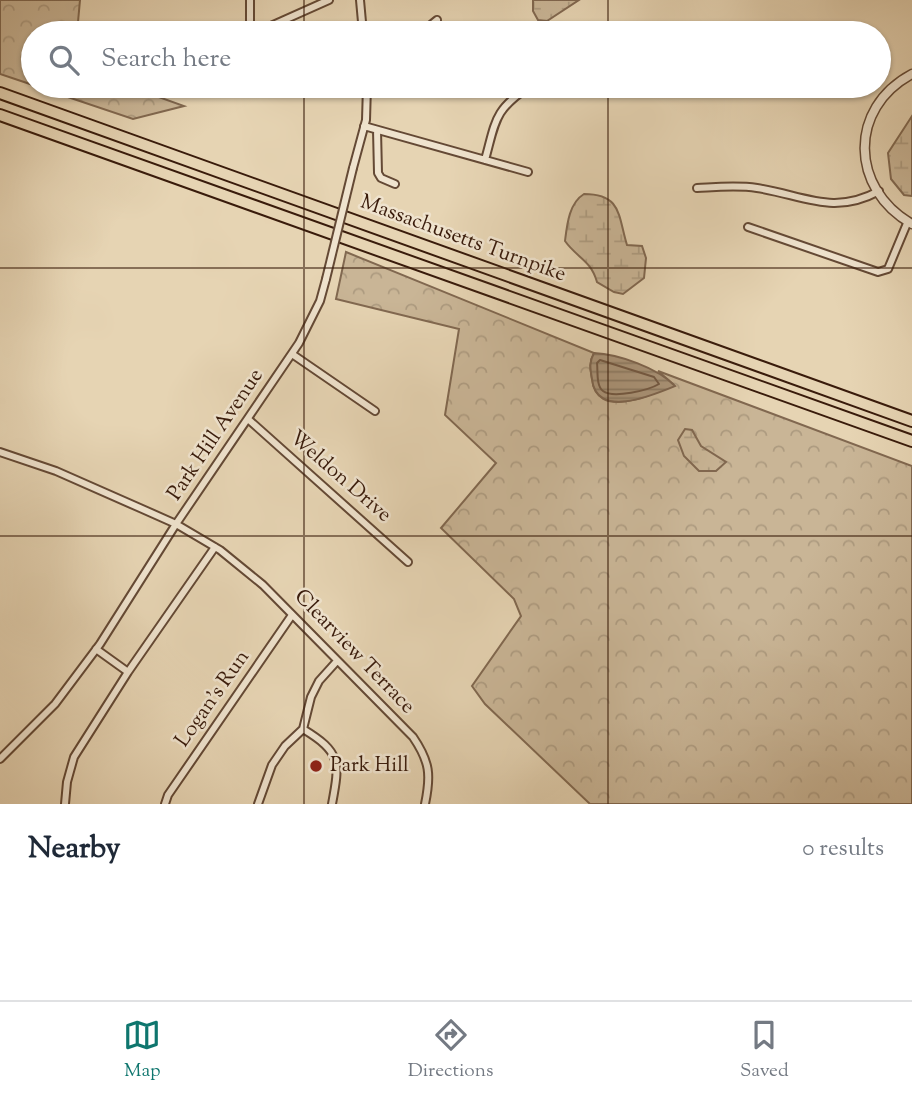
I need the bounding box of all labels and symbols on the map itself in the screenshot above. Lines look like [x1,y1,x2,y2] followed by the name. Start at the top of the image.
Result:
[356,188,570,290] street label: Massachusetts Turnpike
[161,363,271,507] street label: Park Hill Avenue
[282,424,398,530] street label: Weldon Drive
[287,583,421,721] street label: Clearview Terrace
[168,644,258,754] street label: Logan's Run
[330,751,409,781] place label: Park Hill
[308,758,324,774] marker: Park Hill

